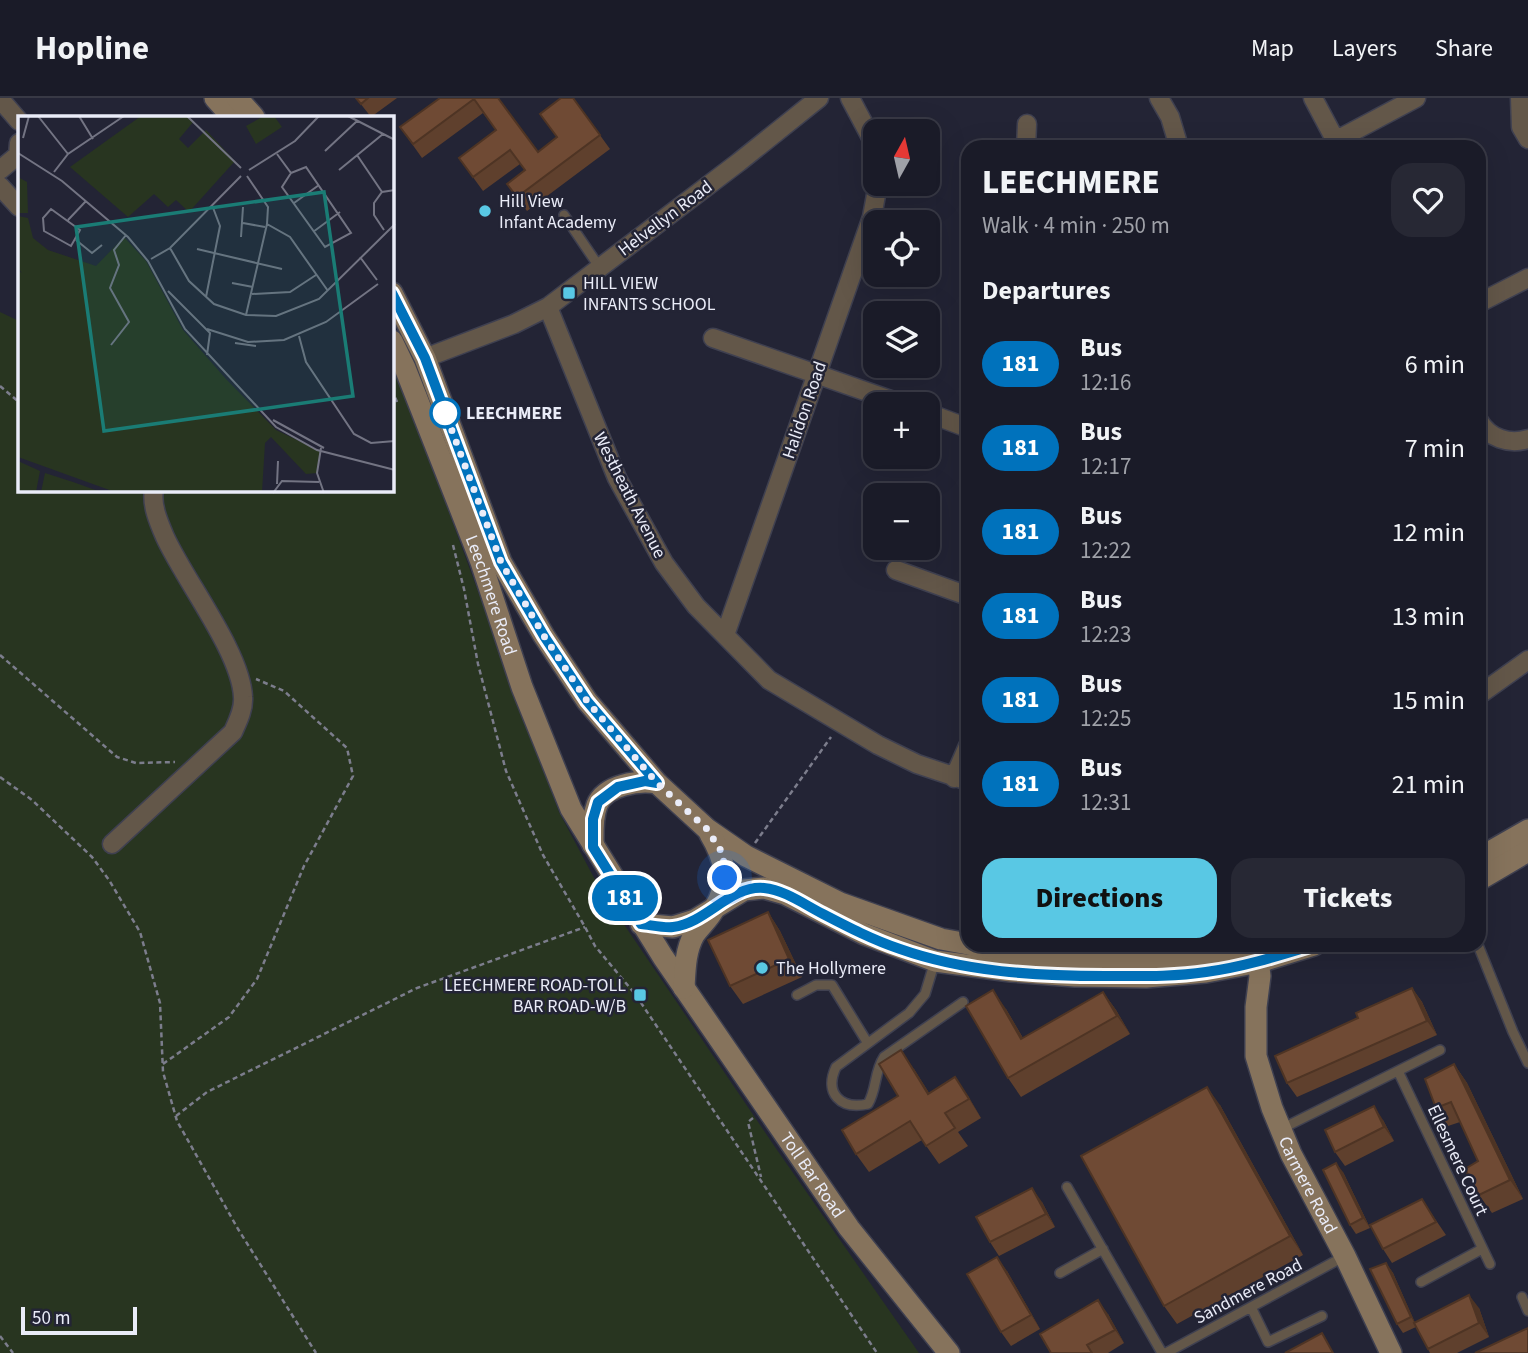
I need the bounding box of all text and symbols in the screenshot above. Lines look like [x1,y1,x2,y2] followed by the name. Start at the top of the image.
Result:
[35,25,149,72] text: Hopline
[1251,31,1294,66] text: Map
[1332,31,1397,66] text: Layers
[1435,31,1493,66] text: Share
[18,116,394,492] inset map
[863,119,940,196] north arrow
[863,119,940,560] map controls
[982,159,1160,206] text: LEECHMERE
[1391,163,1465,237] button: heart
[613,175,718,262] street label: Helvellyn Road
[499,189,617,235] place label: Hill View Infant Academy
[477,203,493,219] marker: Hill View Infant Academy
[982,209,1170,242] text: Walk · 4 min · 250 m
[863,210,940,287] button: locate
[583,271,716,317] place label: HILL VIEW INFANTS SCHOOL
[982,272,1110,309] text: Departures
[561,285,577,301] marker: HILL VIEW INFANTS SCHOOL
[863,301,940,378] button: layers
[1080,329,1122,366] text: Bus
[1001,346,1040,381] text: 181
[1405,346,1465,383] text: 6 min
[776,358,833,462] street label: Halidon Road
[1080,366,1131,399] text: 12:16
[863,392,940,469] button: +
[430,398,460,428] marker: LEECHMERE
[466,401,562,426] place label: LEECHMERE
[1080,413,1122,450] text: Bus
[587,428,672,563] street label: Westheath Avenue
[1001,430,1040,465] text: 181
[1405,430,1465,467] text: 7 min
[1080,450,1131,483] text: 12:17
[863,483,940,560] button: −
[1080,497,1122,534] text: Bus
[1001,514,1040,549] text: 181
[1392,514,1465,551] text: 12 min
[459,531,523,659] street label: Leechmere Road
[1080,534,1131,567] text: 12:22
[1080,581,1122,618] text: Bus
[1001,598,1040,633] text: 181
[1392,598,1465,635] text: 13 min
[1080,618,1131,651] text: 12:23
[1080,665,1122,702] text: Bus
[1001,682,1040,717] text: 181
[1392,682,1465,719] text: 15 min
[1080,702,1131,735] text: 12:25
[1080,749,1122,786] text: Bus
[1001,766,1040,801] text: 181
[1392,766,1465,803] text: 21 min
[1080,786,1131,819] text: 12:31
[982,858,1217,938] button: Directions
[1231,858,1465,938] button: Tickets
[707,860,742,895] your location
[585,875,665,921] line badge: 181
[606,880,644,915] text: 181
[776,956,886,981] place label: The Hollymere
[754,960,770,976] marker: The Hollymere
[444,973,626,1019] place label: LEECHMERE ROAD-TOLL BAR ROAD-W/B
[632,987,648,1003] marker: LEECHMERE ROAD-TOLL BAR ROAD-W/B
[1421,1101,1494,1220] street label: Ellesmere Court
[774,1127,851,1223] street label: Toll Bar Road
[1272,1133,1343,1238] street label: Carmere Road
[1190,1252,1307,1331] street label: Sandmere Road
[21,1304,136,1336] scale bar
[32,1305,70,1332] text: 50 m

